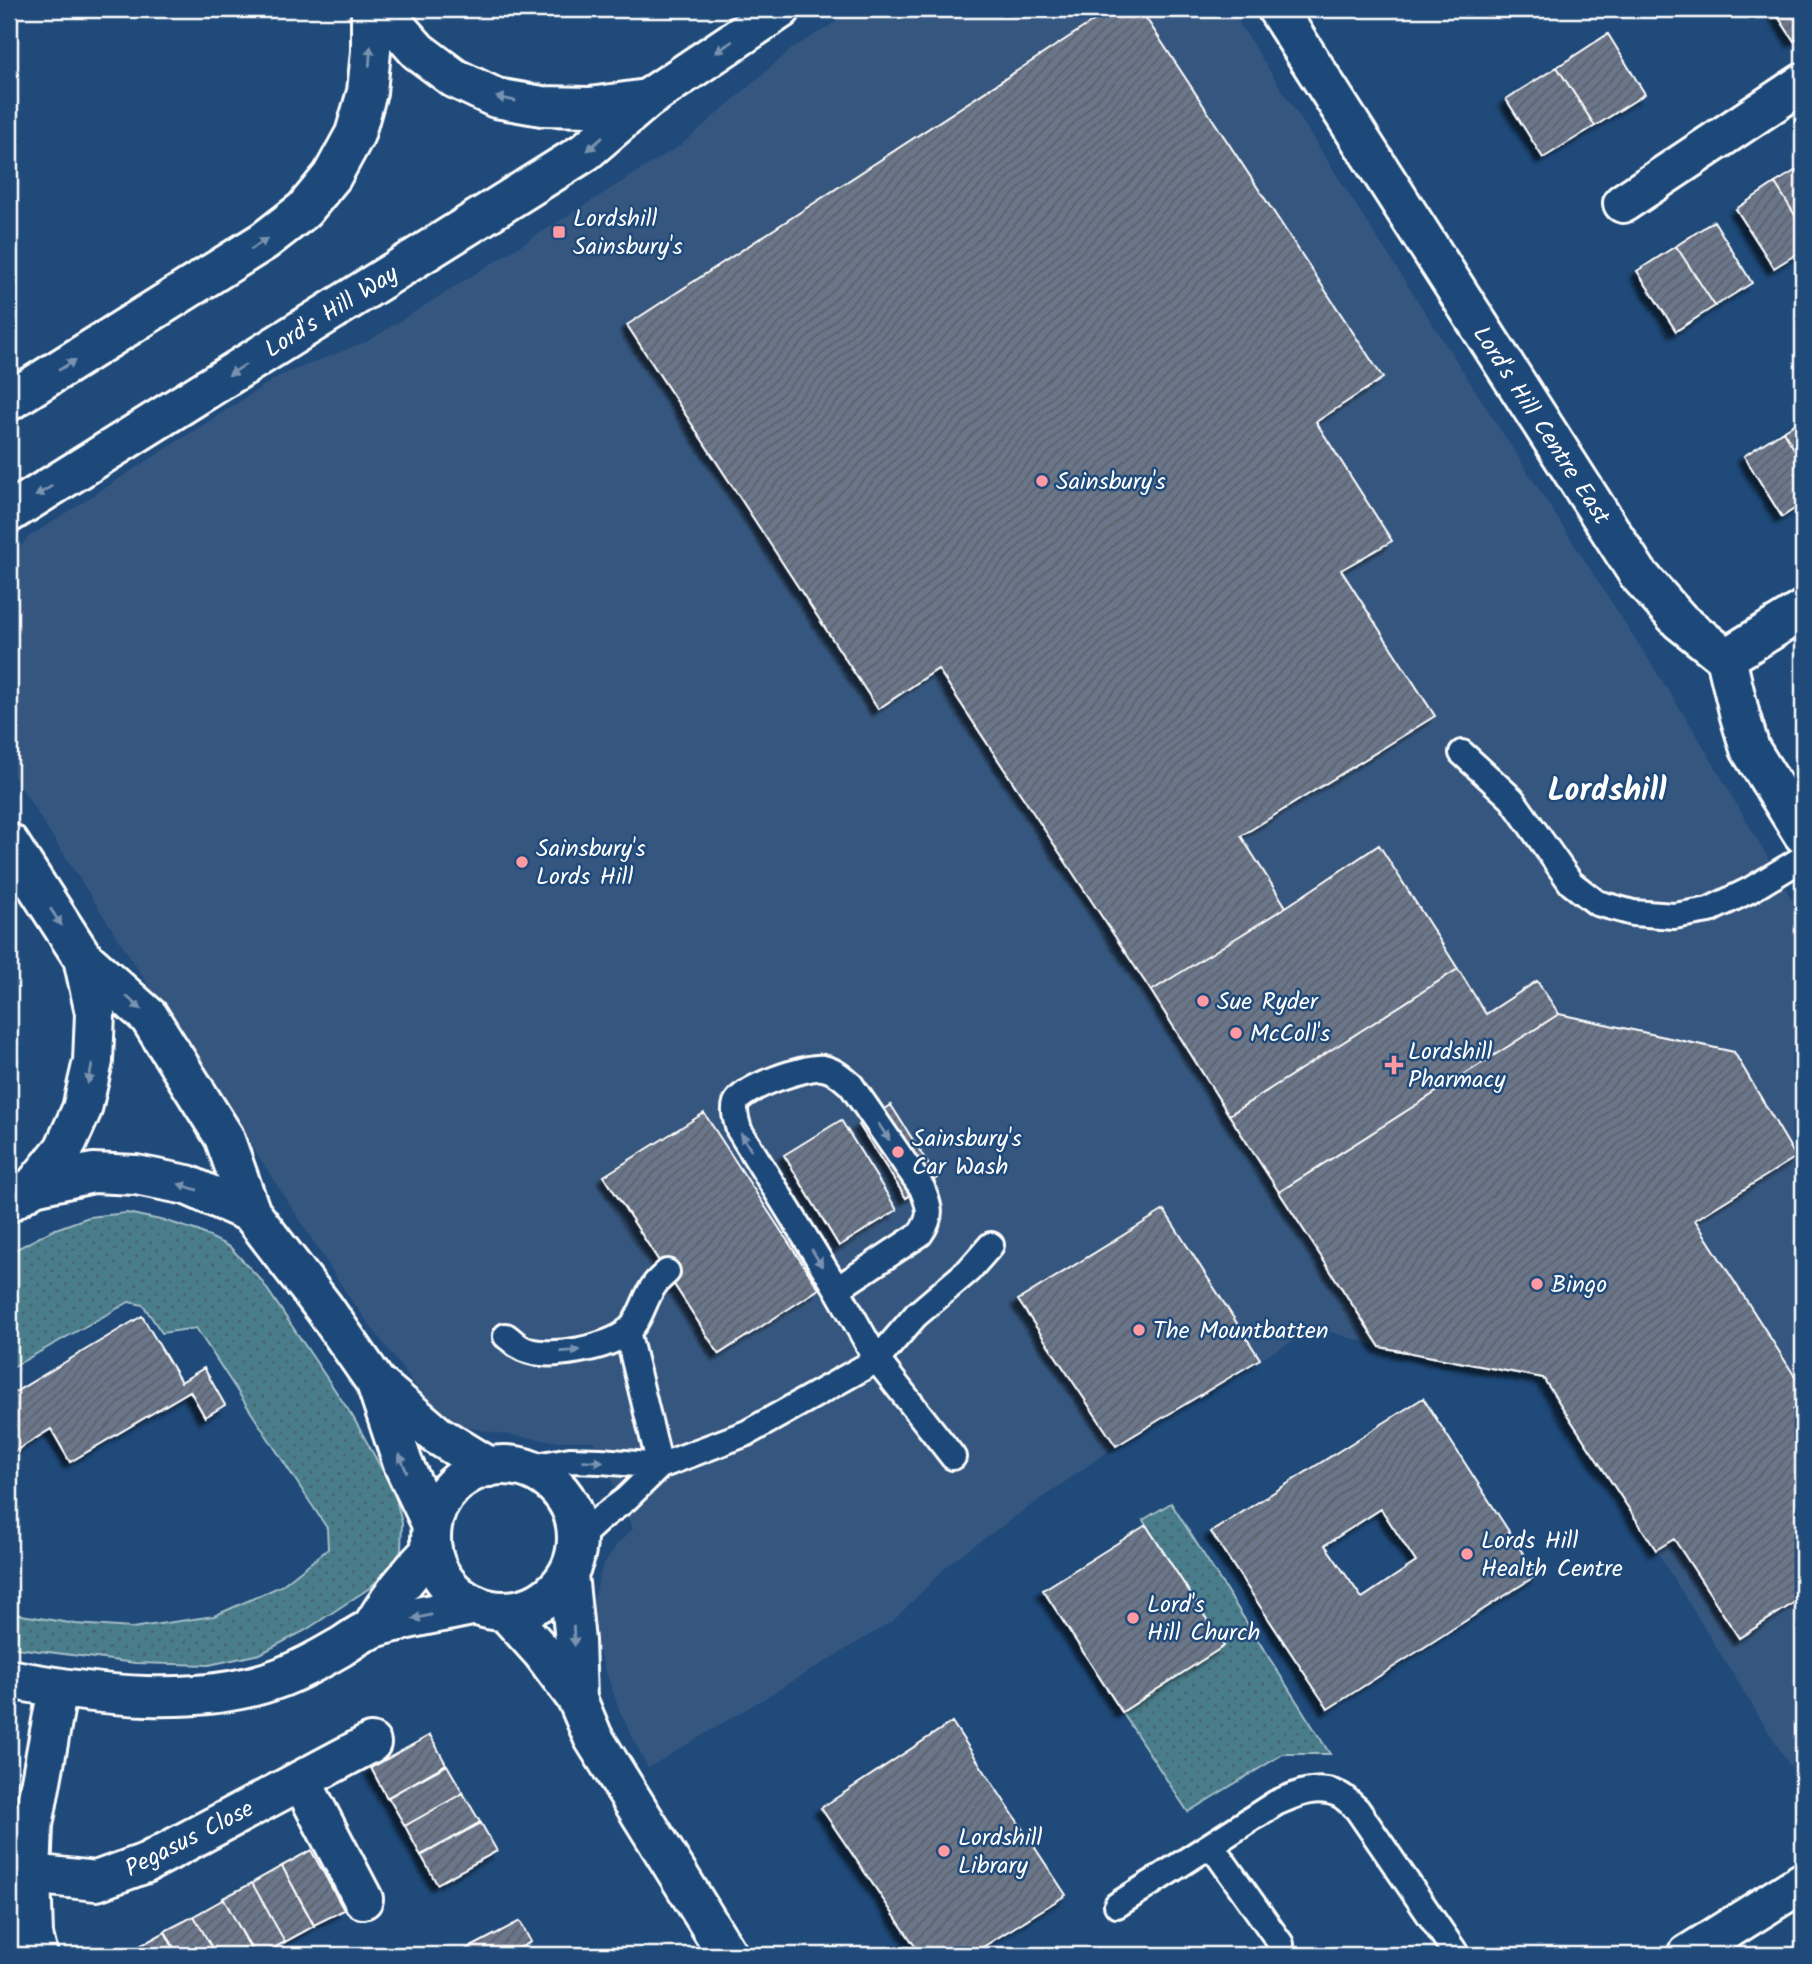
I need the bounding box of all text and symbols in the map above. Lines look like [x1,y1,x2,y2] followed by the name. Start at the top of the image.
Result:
[715,40,734,53] one-way arrow
[365,45,376,67] one-way arrow
[495,94,517,105] one-way arrow
[586,136,604,152] one-way arrow
[573,200,683,267] place label: Lordshill Sainsbury's
[551,224,567,240] marker: Lordshill Sainsbury's
[249,237,269,250] one-way arrow
[257,255,407,369] street label: Lord's Hill Way
[1462,318,1620,534] street label: Lord's Hill Centre East
[57,358,76,371] one-way arrow
[227,363,246,376] one-way arrow
[1056,463,1166,502] place label: Sainsbury's
[1034,473,1050,489] marker: Sainsbury's
[35,485,54,498] one-way arrow
[1547,766,1667,817] district label: Lordshill
[536,830,646,897] place label: Sainsbury's Lords Hill
[514,854,530,870] marker: Sainsbury's Lords Hill
[49,908,63,926] one-way arrow
[1217,983,1320,1022] place label: Sue Ryder
[1195,993,1211,1009] marker: Sue Ryder
[125,995,142,1011] one-way arrow
[1250,1015,1330,1054] place label: McColl's
[1228,1025,1244,1041] marker: McColl's
[1408,1033,1506,1100] place label: Lordshill Pharmacy
[1386,1057,1402,1073] marker: Lordshill Pharmacy
[84,1063,95,1085] one-way arrow
[912,1120,1022,1187] place label: Sainsbury's Car Wash
[877,1122,890,1141] one-way arrow
[739,1132,752,1151] one-way arrow
[890,1144,906,1160] marker: Sainsbury's Car Wash
[177,1181,198,1191] one-way arrow
[811,1248,824,1267] one-way arrow
[1551,1266,1607,1305] place label: Bingo
[1529,1276,1545,1292] marker: Bingo
[1153,1312,1329,1351] place label: The Mountbatten
[1131,1322,1147,1338] marker: The Mountbatten
[559,1345,581,1356] one-way arrow
[398,1452,409,1473] one-way arrow
[582,1455,604,1466] one-way arrow
[1481,1522,1623,1589] place label: Lords Hill Health Centre
[1459,1546,1475,1562] marker: Lords Hill Health Centre
[1147,1586,1260,1653] place label: Lord's Hill Church
[1125,1610,1141,1626] marker: Lord's Hill Church
[411,1612,433,1623] one-way arrow
[569,1626,580,1648] one-way arrow
[118,1790,261,1889] street label: Pegasus Close
[958,1819,1043,1886] place label: Lordshill Library
[936,1843,952,1859] marker: Lordshill Library

